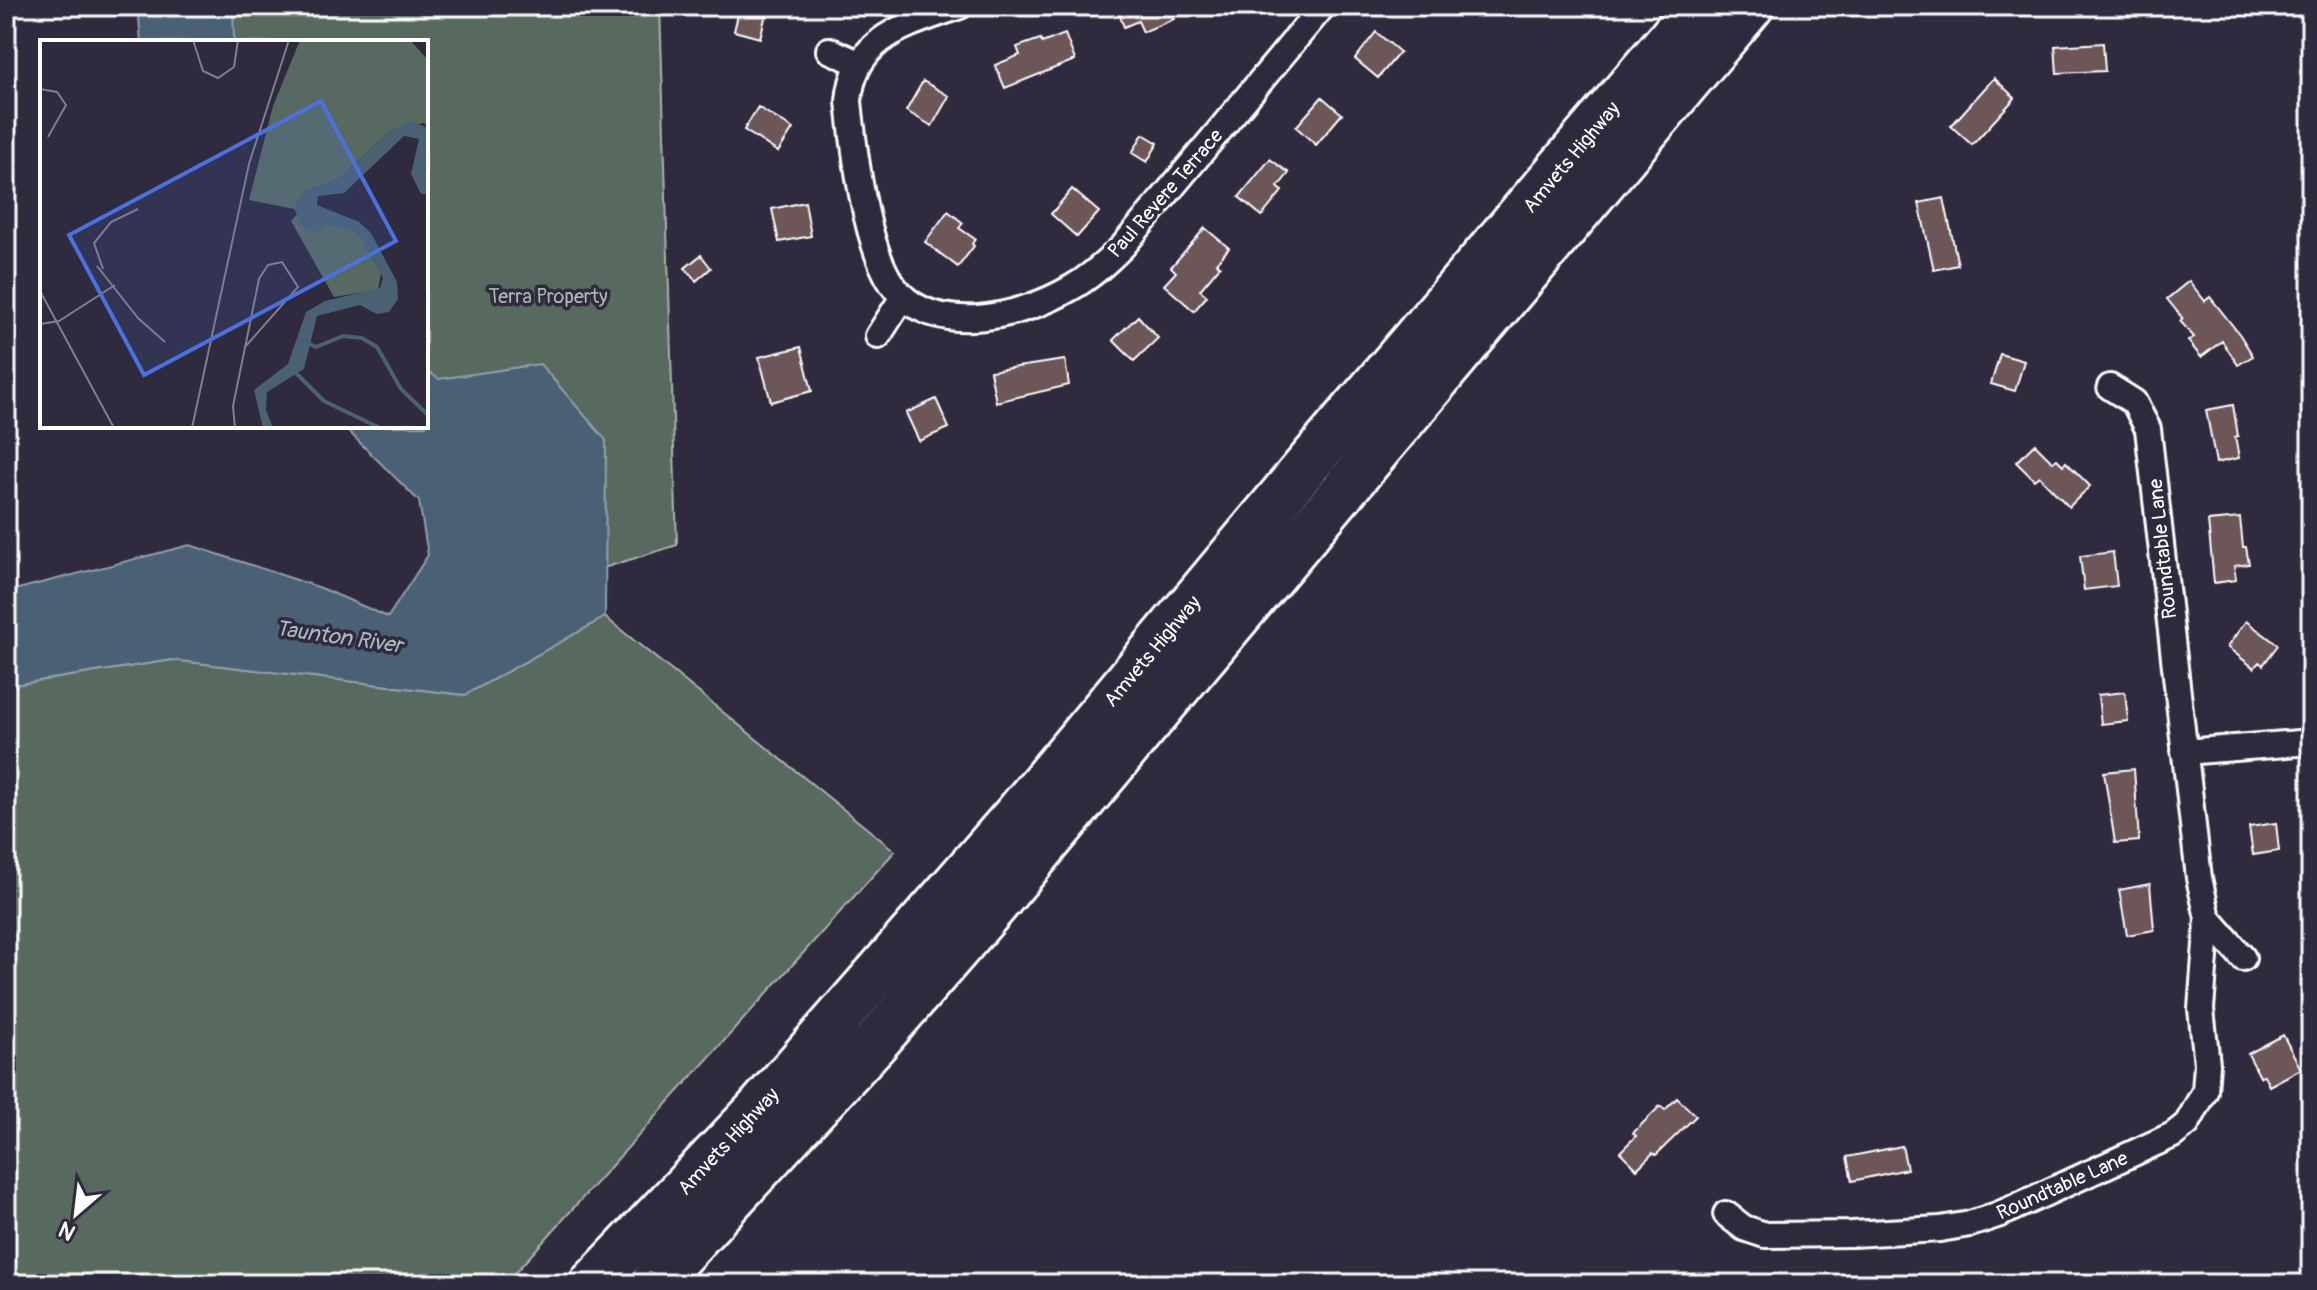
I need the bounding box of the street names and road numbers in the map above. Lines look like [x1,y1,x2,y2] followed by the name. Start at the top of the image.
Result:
[1518,96,1626,218] street label: Amvets Highway
[1103,124,1228,263] street label: Paul Revere Terrace
[2143,477,2182,620] street label: Roundtable Lane
[1099,590,1207,712] street label: Amvets Highway
[672,1082,785,1200] street label: Amvets Highway
[1993,1145,2132,1226] street label: Roundtable Lane

